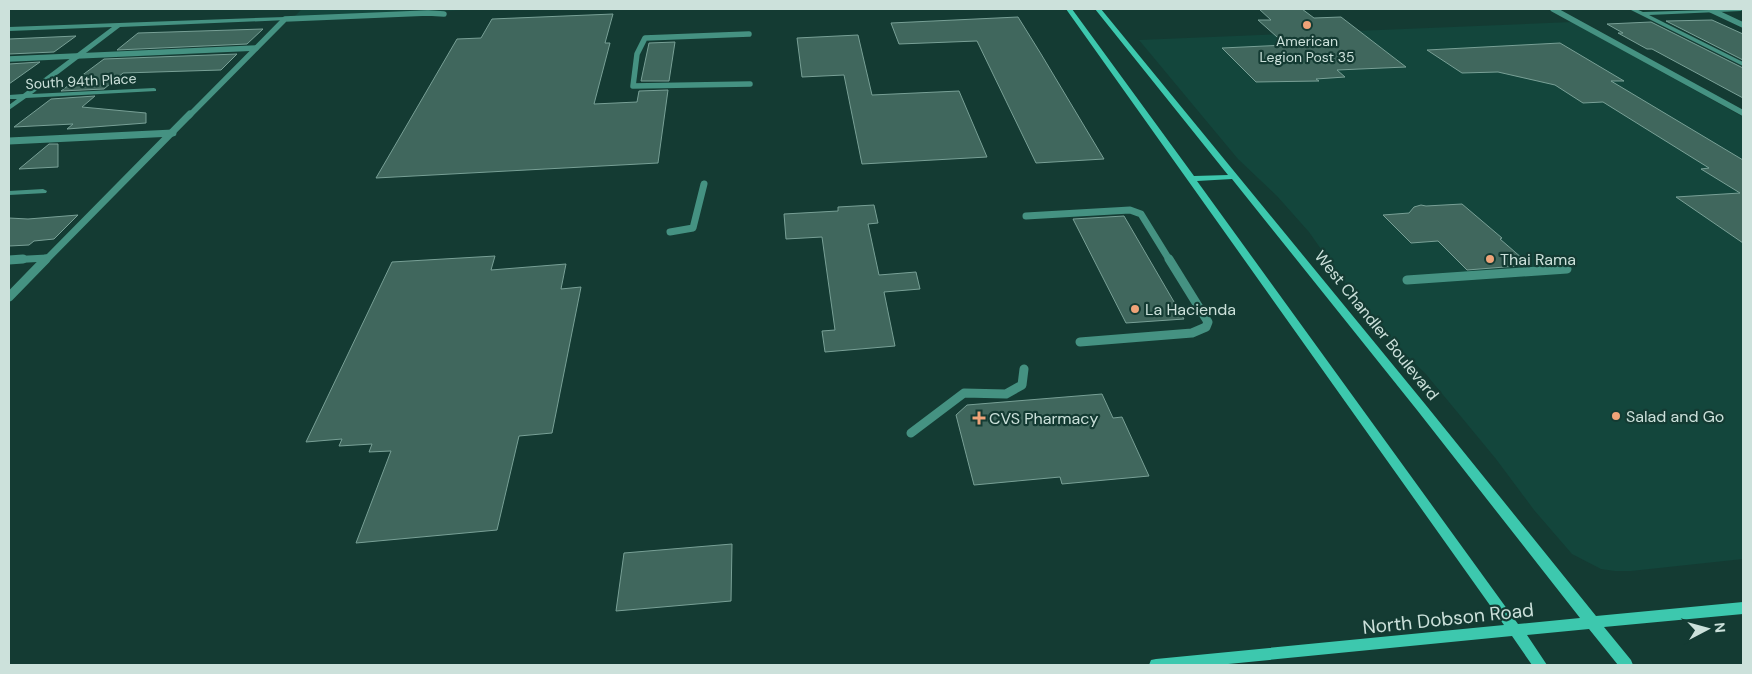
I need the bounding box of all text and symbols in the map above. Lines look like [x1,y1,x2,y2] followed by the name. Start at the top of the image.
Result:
[1301,19,1313,31] marker: American Legion Post 35
[1260,32,1355,66] place label: American Legion Post 35
[25,69,137,93] street label: South 94th Place
[1310,246,1443,404] street label: West Chandler Boulevard
[1500,249,1576,270] place label: Thai Rama
[1484,253,1496,265] marker: Thai Rama
[1145,299,1236,320] place label: La Hacienda
[1129,303,1141,315] marker: La Hacienda
[1626,406,1724,427] place label: Salad and Go
[989,408,1098,429] place label: CVS Pharmacy
[1610,410,1622,422] marker: Salad and Go
[973,412,985,424] marker: CVS Pharmacy
[1361,597,1535,640] street label: North Dobson Road
[1682,604,1732,654] north arrow
[1710,622,1729,634] text: N

